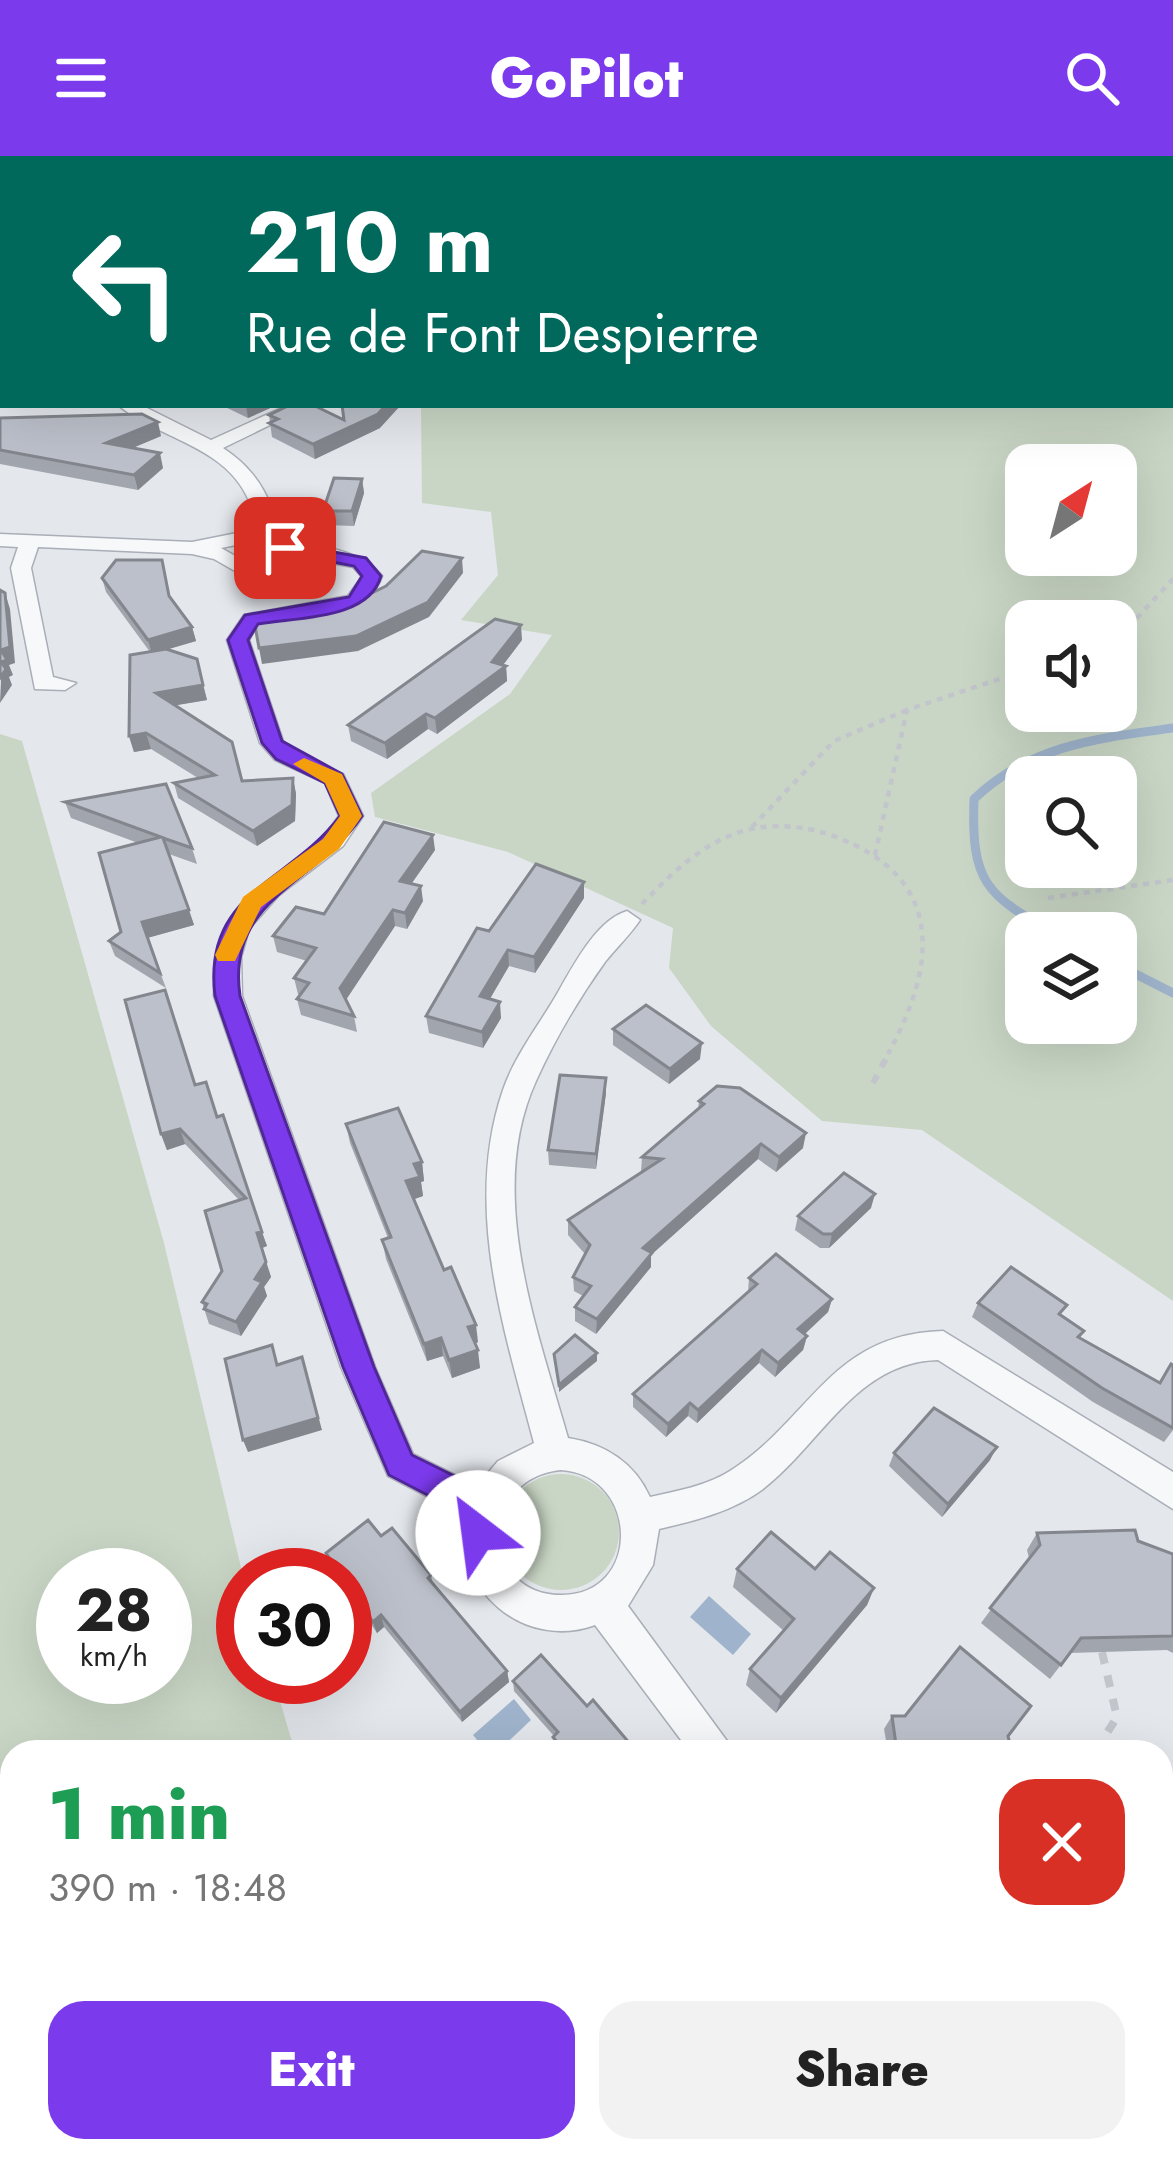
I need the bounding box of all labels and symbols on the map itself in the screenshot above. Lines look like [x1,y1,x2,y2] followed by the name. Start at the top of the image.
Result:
[1005,444,1137,576] north arrow
[234,497,336,599] pin
[415,1470,541,1596] position arrow
[216,1548,372,1704] speed limit sign: 30

